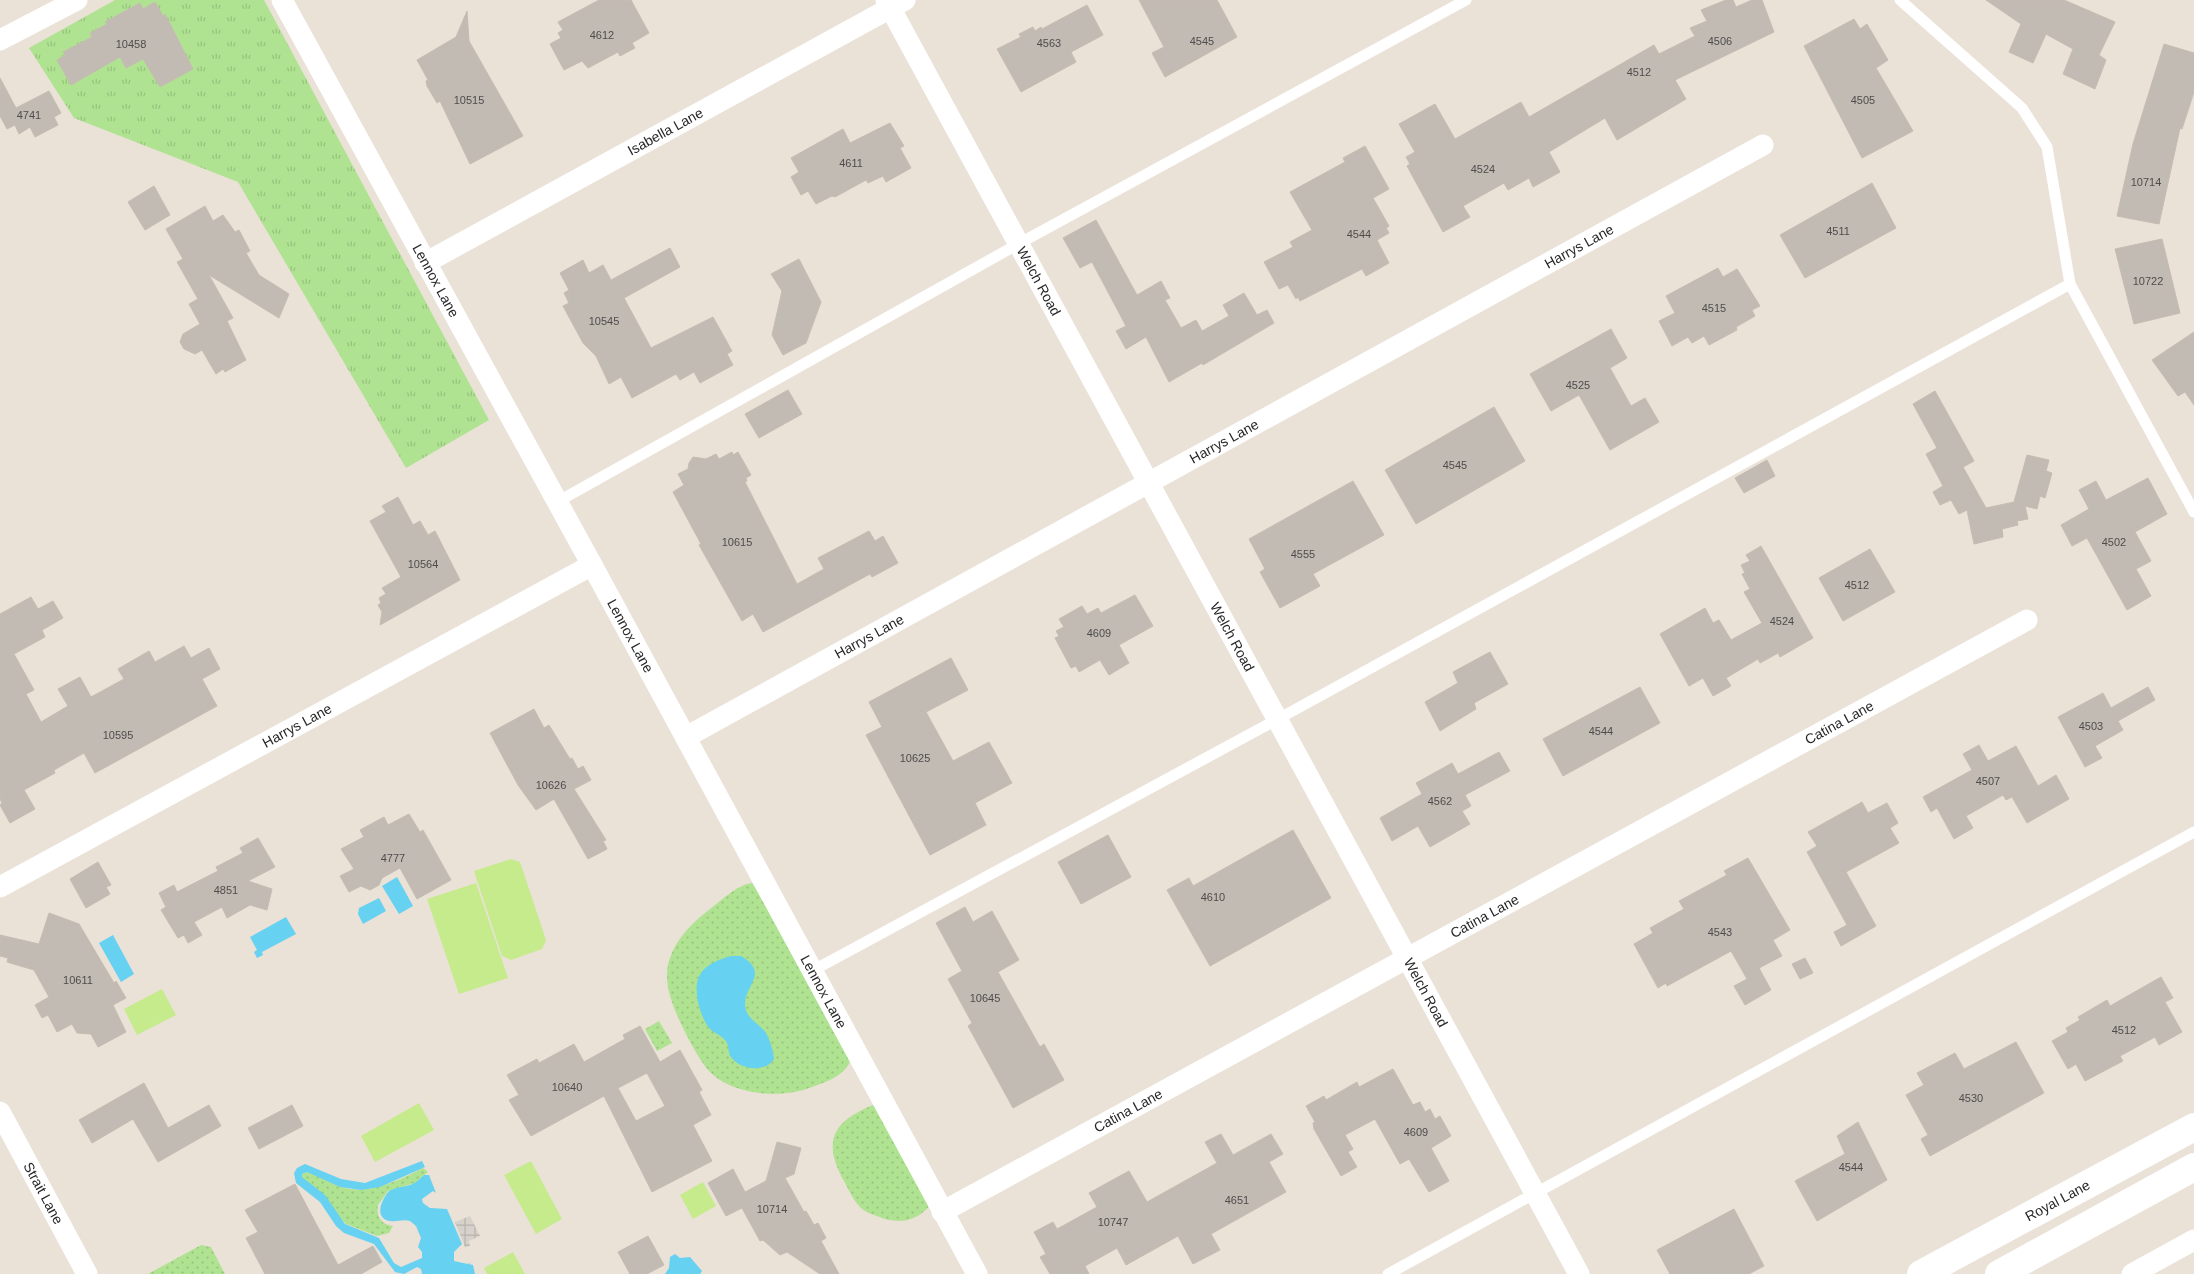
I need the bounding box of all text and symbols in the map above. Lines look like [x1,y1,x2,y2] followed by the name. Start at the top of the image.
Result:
[590,29,614,41] house number: 4612
[1190,35,1214,47] house number: 4545
[1708,35,1732,47] house number: 4506
[1037,37,1061,49] house number: 4563
[116,38,146,50] house number: 10458
[1627,66,1651,78] house number: 4512
[454,94,484,106] house number: 10515
[1851,94,1875,106] house number: 4505
[625,104,706,158] street label: Isabella Lane
[17,109,41,121] house number: 4741
[839,157,863,169] house number: 4611
[1471,163,1495,175] house number: 4524
[2131,176,2161,188] house number: 10714
[1542,221,1616,272] street label: Harrys Lane
[1826,225,1850,237] house number: 4511
[1347,228,1371,240] house number: 4544
[409,241,463,320] street label: Lennox Lane
[1014,244,1064,318] street label: Welch Road
[2133,275,2163,287] house number: 10722
[1702,302,1726,314] house number: 4515
[589,315,619,327] house number: 10545
[1566,379,1590,391] house number: 4525
[1187,416,1262,467] street label: Harrys Lane
[1443,459,1467,471] house number: 4545
[722,536,752,548] house number: 10615
[2102,536,2126,548] house number: 4502
[1291,548,1315,560] house number: 4555
[408,558,438,570] house number: 10564
[1845,579,1869,591] house number: 4512
[604,596,657,675] street label: Lennox Lane
[1207,600,1258,674] street label: Welch Road
[832,611,907,662] street label: Harrys Lane
[1770,615,1794,627] house number: 4524
[1087,627,1111,639] house number: 4609
[1802,697,1876,748] street label: Catina Lane
[260,700,334,751] street label: Harrys Lane
[2079,720,2103,732] house number: 4503
[1589,725,1613,737] house number: 4544
[103,729,133,741] house number: 10595
[900,752,930,764] house number: 10625
[1976,775,2000,787] house number: 4507
[536,779,566,791] house number: 10626
[1428,795,1452,807] house number: 4562
[381,852,405,864] house number: 4777
[214,884,238,896] house number: 4851
[1201,891,1225,903] house number: 4610
[1447,891,1522,941] street label: Catina Lane
[1708,926,1732,938] house number: 4543
[797,952,850,1031] street label: Lennox Lane
[1401,955,1451,1030] street label: Welch Road
[63,974,93,986] house number: 10611
[970,992,1000,1004] house number: 10645
[2112,1024,2136,1036] house number: 4512
[552,1081,582,1093] house number: 10640
[1091,1085,1165,1136] street label: Catina Lane
[1959,1092,1983,1104] house number: 4530
[1404,1126,1428,1138] house number: 4609
[20,1159,67,1227] street label: Strait Lane
[1839,1161,1863,1173] house number: 4544
[2022,1177,2093,1224] street label: Royal Lane
[1225,1194,1249,1206] house number: 4651
[757,1203,787,1215] house number: 10714
[1098,1216,1128,1228] house number: 10747

